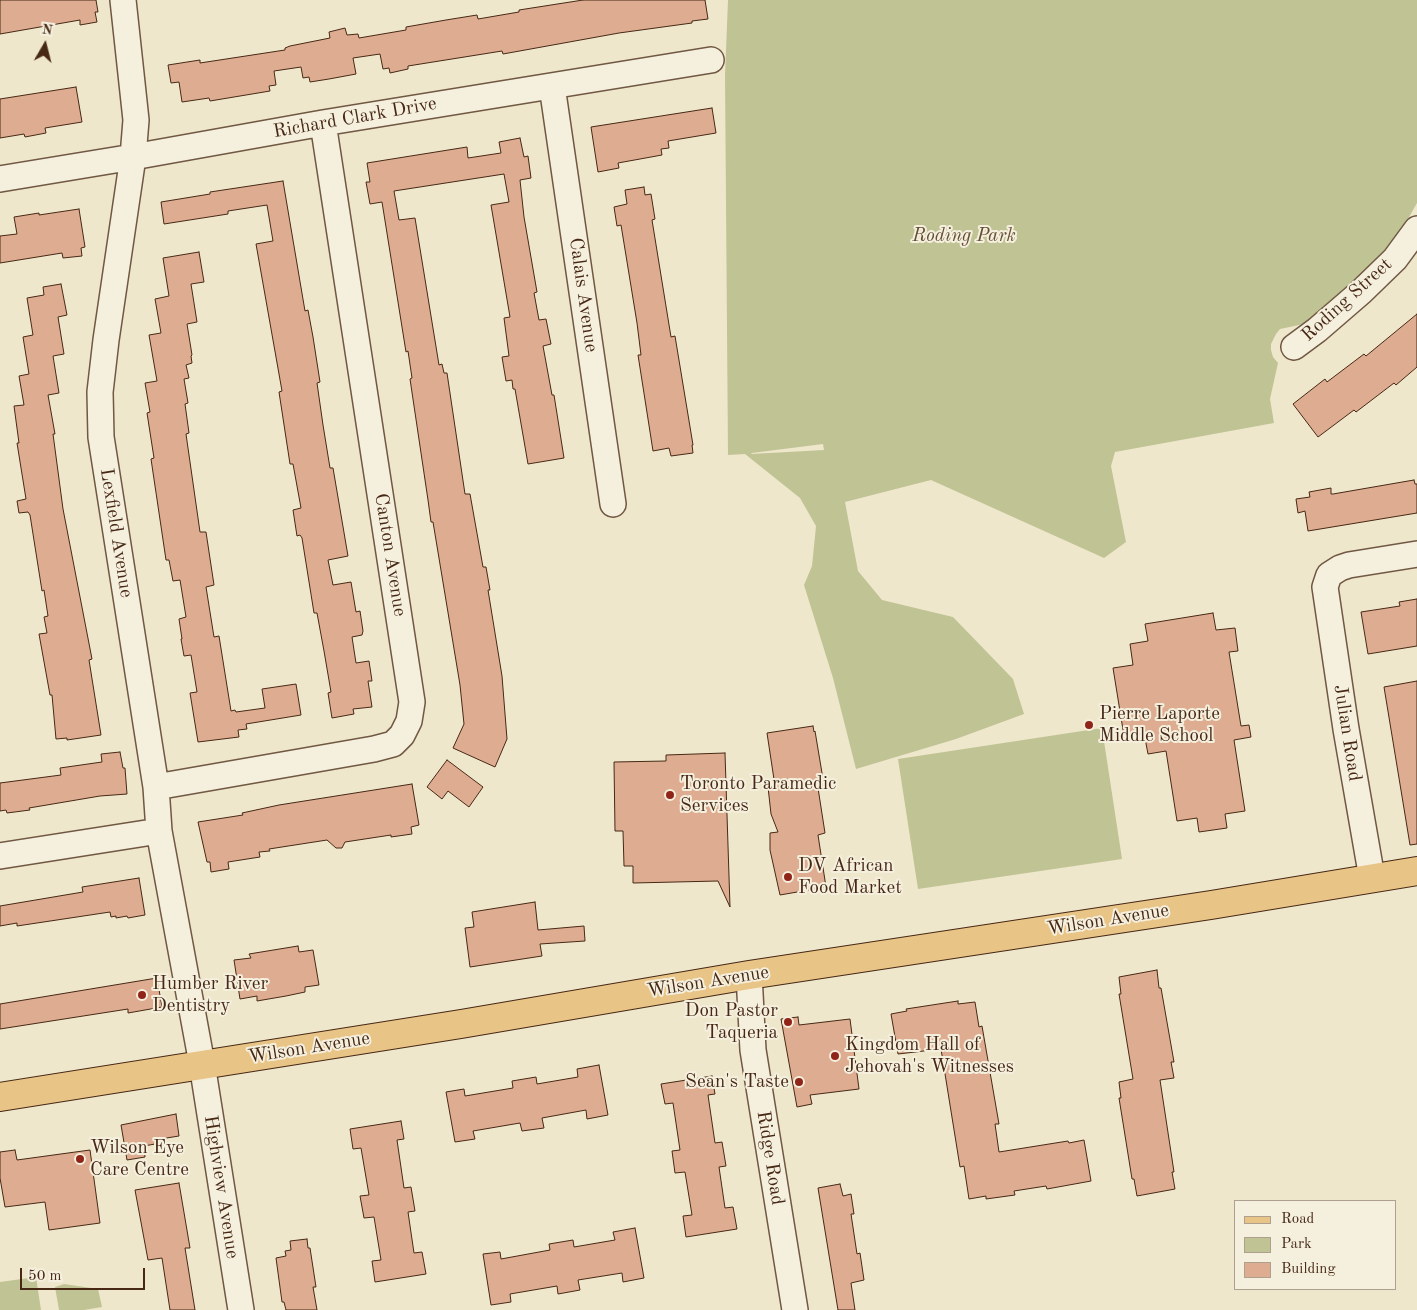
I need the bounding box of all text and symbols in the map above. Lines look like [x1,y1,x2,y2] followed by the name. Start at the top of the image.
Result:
[20,20,70,70] north arrow
[41,22,53,38] text: N
[271,92,439,144] street label: Richard Clark Drive
[912,225,1016,247] park label: Roding Park
[564,236,602,354] street label: Calais Avenue
[1297,253,1397,347] street label: Roding Street
[95,467,137,599] street label: Lexfield Avenue
[369,492,411,618] street label: Canton Avenue
[1328,683,1366,783] street label: Julian Road
[1099,703,1220,747] place label: Pierre Laporte Middle School
[1083,719,1095,731] marker: Pierre Laporte Middle School
[680,773,836,817] place label: Toronto Paramedic Services
[664,789,676,801] marker: Toronto Paramedic Services
[798,855,902,899] place label: DV African Food Market
[782,871,794,883] marker: DV African Food Market
[1045,899,1171,941] street label: Wilson Avenue
[645,961,771,1003] street label: Wilson Avenue
[152,973,268,1017] place label: Humber River Dentistry
[136,989,148,1001] marker: Humber River Dentistry
[685,1000,778,1044] place label: Don Pastor Taqueria
[782,1016,794,1028] marker: Don Pastor Taqueria
[246,1027,372,1069] street label: Wilson Avenue
[845,1034,1014,1078] place label: Kingdom Hall of Jehovah's Witnesses
[829,1050,841,1062] marker: Kingdom Hall of Jehovah's Witnesses
[685,1071,789,1093] place label: Sean's Taste
[793,1076,805,1088] marker: Sean's Taste
[751,1109,789,1207] street label: Ridge Road
[198,1114,244,1260] street label: Highview Avenue
[90,1137,189,1181] place label: Wilson Eye Care Centre
[74,1153,86,1165] marker: Wilson Eye Care Centre
[1234,1200,1397,1290] legend
[1281,1212,1314,1227] text: Road
[1281,1237,1312,1252] text: Park
[22,1258,148,1290] scale bar
[1281,1262,1336,1277] text: Building
[28,1269,62,1284] text: 50 m

